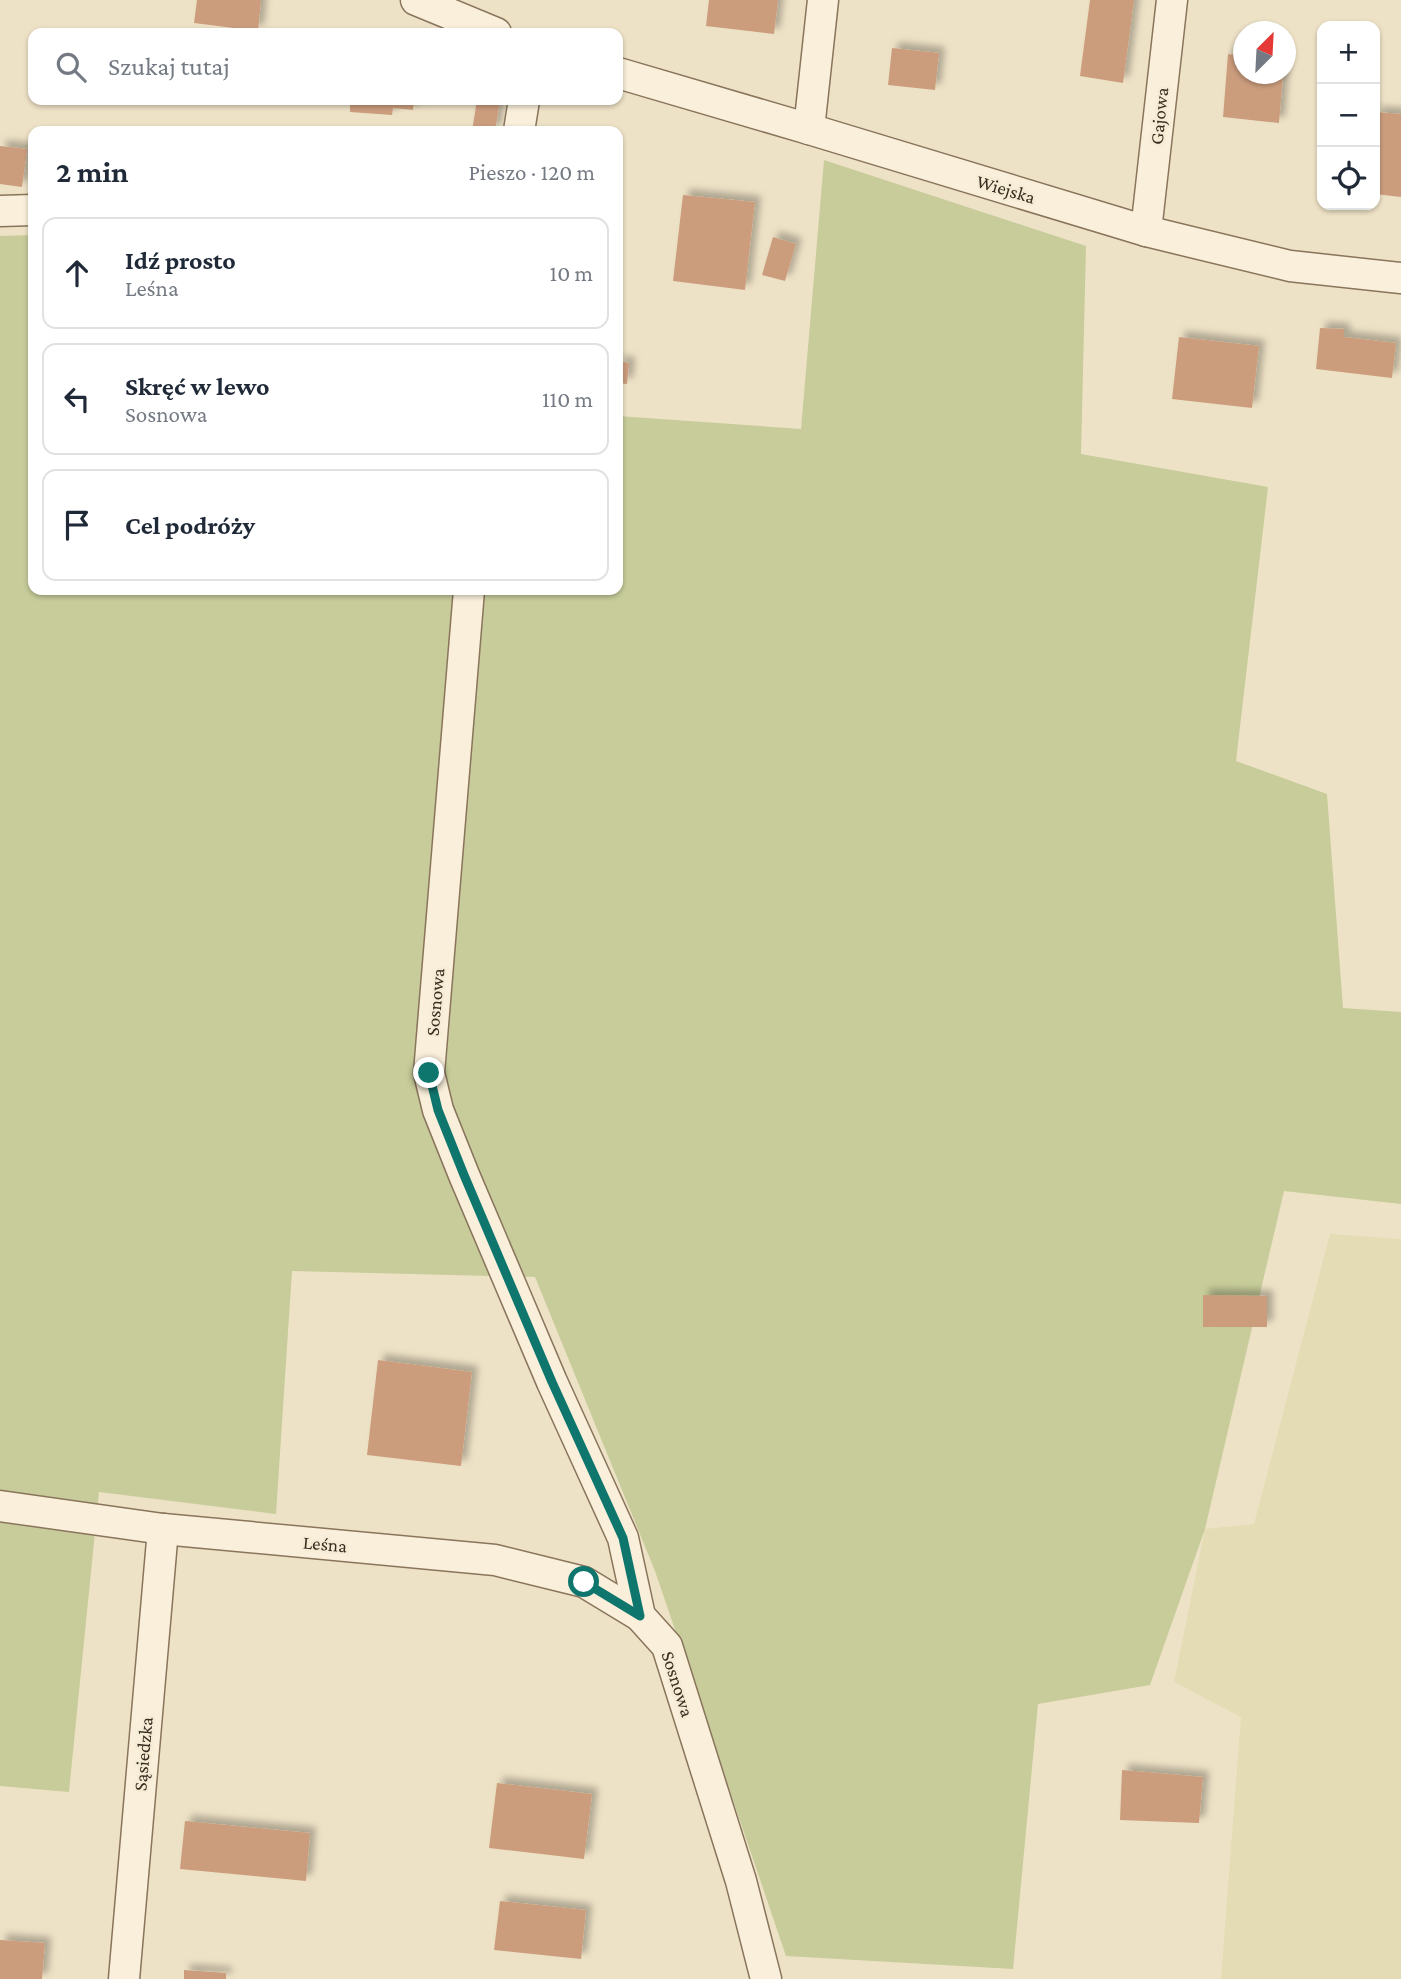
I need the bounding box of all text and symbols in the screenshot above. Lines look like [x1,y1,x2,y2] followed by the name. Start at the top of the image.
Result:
[1233,21,1296,84] north arrow
[1317,21,1380,210] map controls
[1317,21,1380,84] button: +
[28,28,623,105] search box
[52,48,90,86] icon: search
[108,52,230,81] text: Szukaj tutaj
[1317,84,1380,147] button: −
[1146,86,1173,146] street label: Gajowa
[1317,147,1380,210] button: locate
[56,155,128,188] text: 2 min
[469,159,595,185] text: Pieszo · 120 m
[974,170,1038,209] street label: Wiejska
[125,246,236,275] text: Idź prosto
[58,254,96,292] icon: ahead
[550,260,593,286] text: 10 m
[125,275,179,301] text: Leśna
[125,372,270,401] text: Skręć w lewo
[58,380,96,418] icon: left
[542,386,593,412] text: 110 m
[125,401,207,427] text: Sosnowa
[58,506,96,544] icon: arrive
[125,511,255,540] text: Cel podróży
[422,967,448,1037] street label: Sosnowa
[413,1057,444,1088] route end
[302,1532,348,1556] street label: Leśna
[568,1566,599,1597] route start
[658,1648,699,1720] street label: Sosnowa
[129,1716,157,1792] street label: Sąsiedzka

